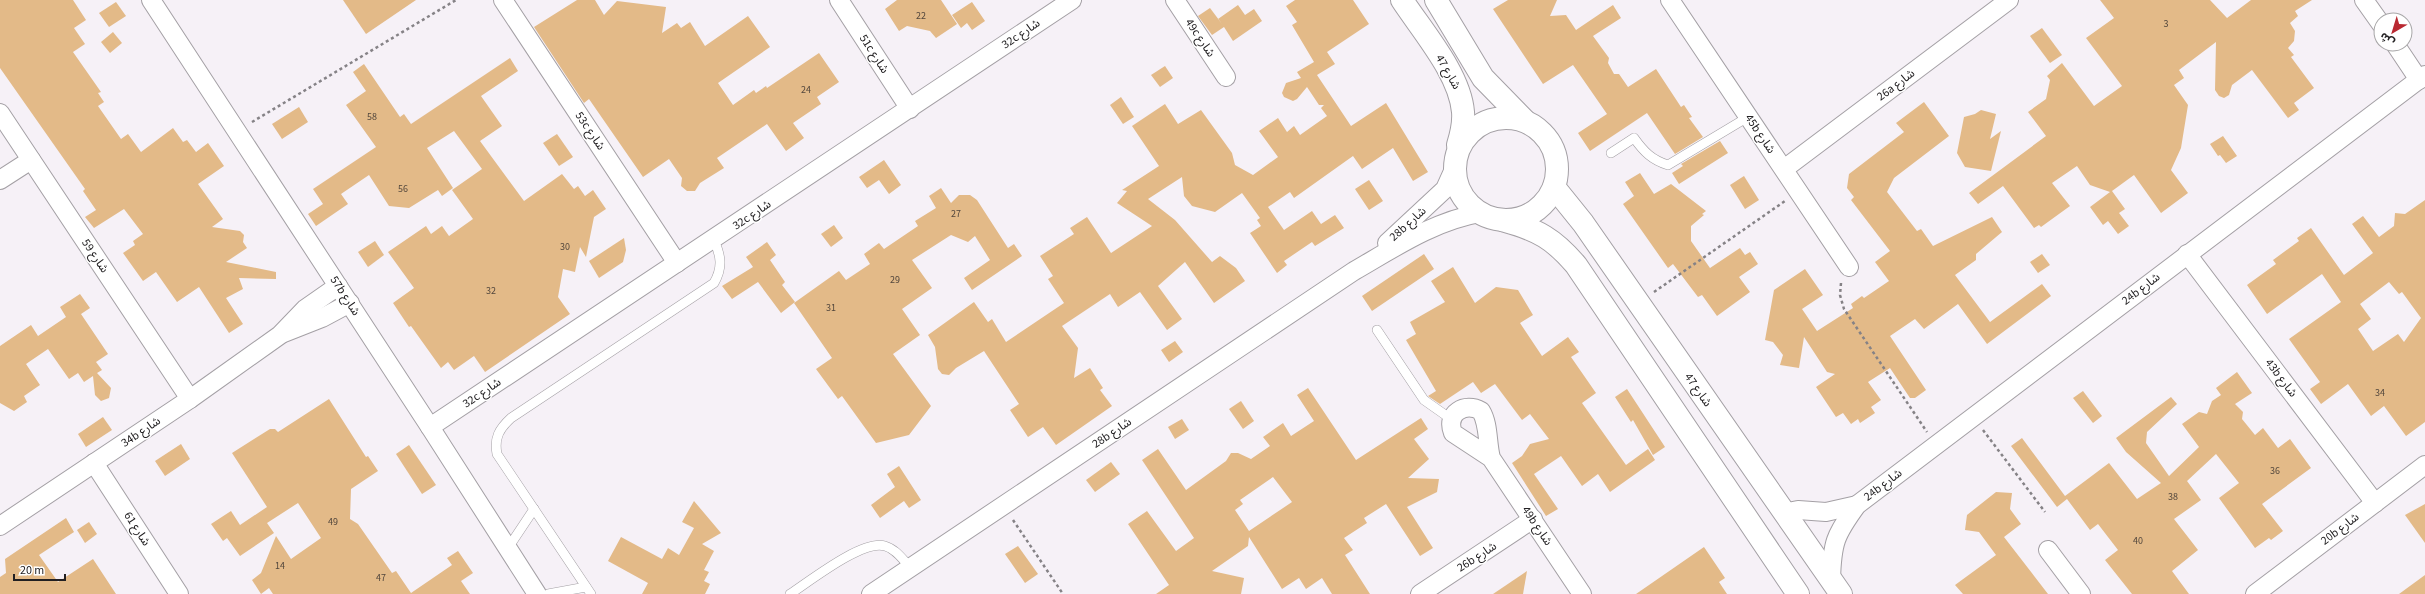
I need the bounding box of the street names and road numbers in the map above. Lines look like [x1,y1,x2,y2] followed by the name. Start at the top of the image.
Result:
[998,15,1044,53] street label: 32c شارع
[1181,15,1219,61] street label: 49c شارع
[855,31,893,77] street label: 51c شارع
[1431,51,1465,93] street label: شارع 47
[1873,65,1919,105] street label: 26a شارع
[571,108,609,154] street label: 53c شارع
[1741,111,1779,157] street label: 45b شارع
[729,196,775,234] street label: 32c شارع
[1386,203,1430,245] street label: 28b شارع
[77,236,113,276] street label: شارع 59
[2118,269,2164,309] street label: 24b شارع
[326,273,364,319] street label: 57b شارع
[2261,355,2301,401] street label: 43b شارع
[1680,370,1716,410] street label: شارع 47
[459,374,505,412] street label: 32c شارع
[118,413,164,451] street label: 34b شارع
[1089,414,1135,452] street label: 28b شارع
[1860,465,1906,505] street label: 24b شارع
[1518,503,1556,549] street label: 49b شارع
[120,509,154,549] street label: شارع 61
[2317,509,2363,549] street label: 20b شارع
[1454,538,1500,576] street label: 26b شارع

